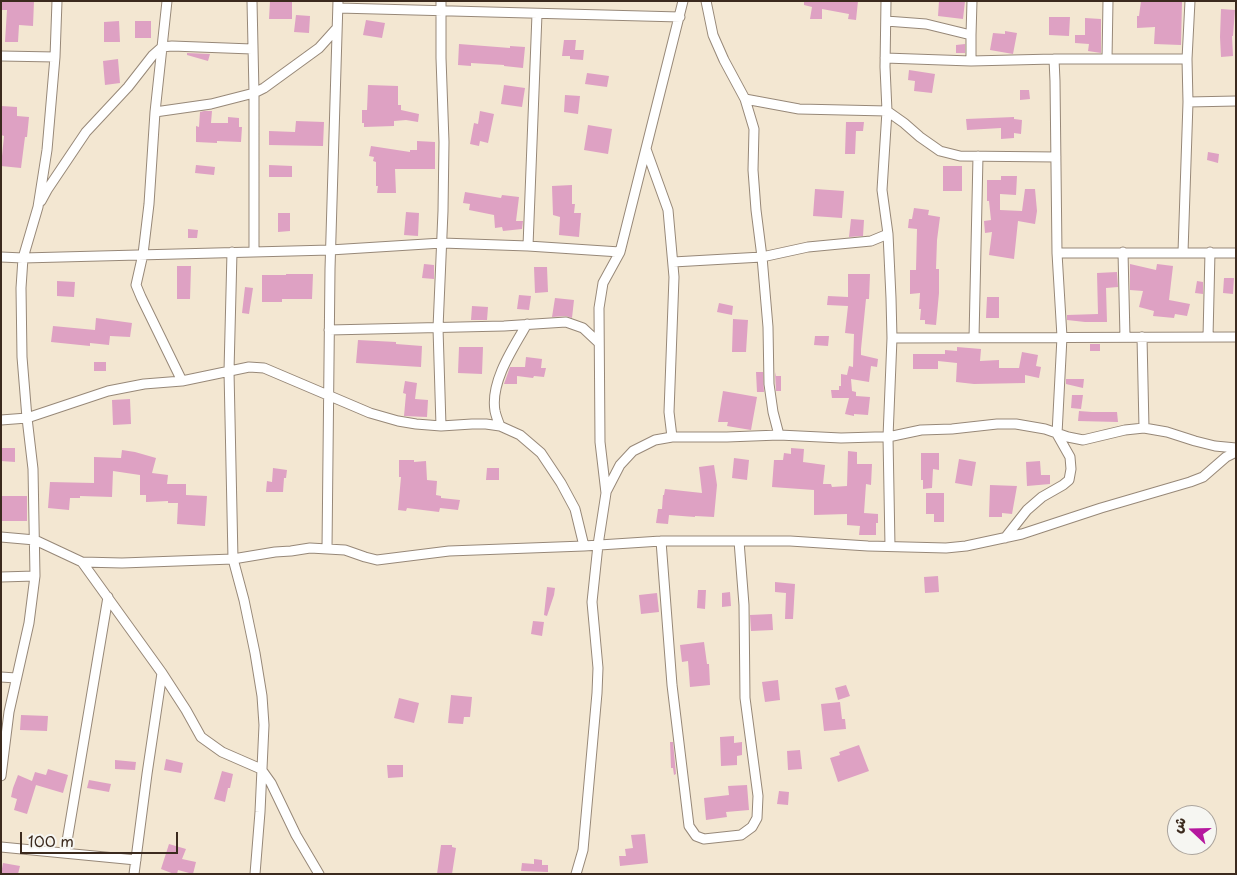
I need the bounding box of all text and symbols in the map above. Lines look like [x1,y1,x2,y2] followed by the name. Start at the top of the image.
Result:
[1167,805,1217,855] north arrow
[1166,814,1191,836] text: ش
[22,822,180,854] scale bar
[28,829,74,852] text: 100 m

